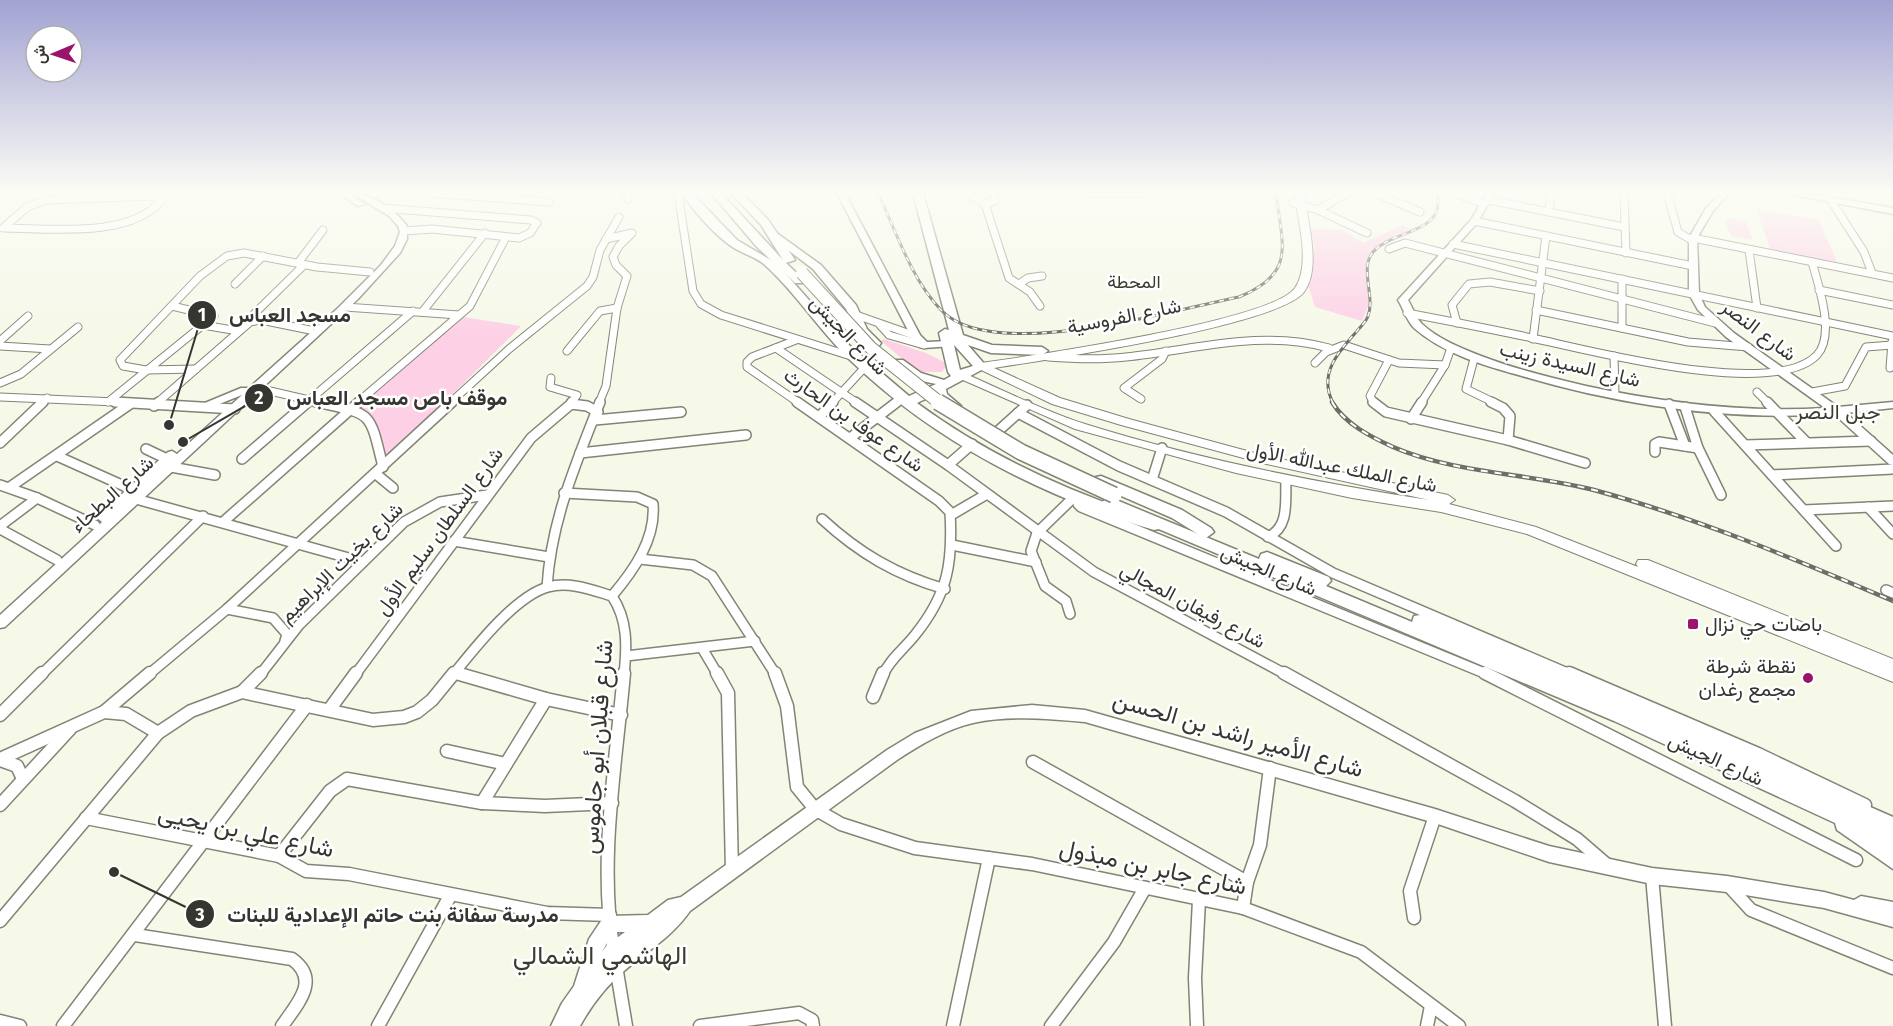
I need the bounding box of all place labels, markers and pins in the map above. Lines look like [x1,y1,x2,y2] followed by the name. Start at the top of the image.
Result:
[187,295,363,334] callout: مسجد العباس
[244,378,519,417] callout: موقف باص مسجد العباس
[1705,612,1822,641] place label: باصات حي نزال
[1686,617,1700,631] marker: باصات حي نزال
[1698,654,1796,703] place label: نقطة شرطة مجمع رغدان
[1801,671,1815,685] marker: نقطة شرطة مجمع رغدان
[185,895,571,934] callout: مدرسة سفانة بنت حاتم الإعدادية للبنات

